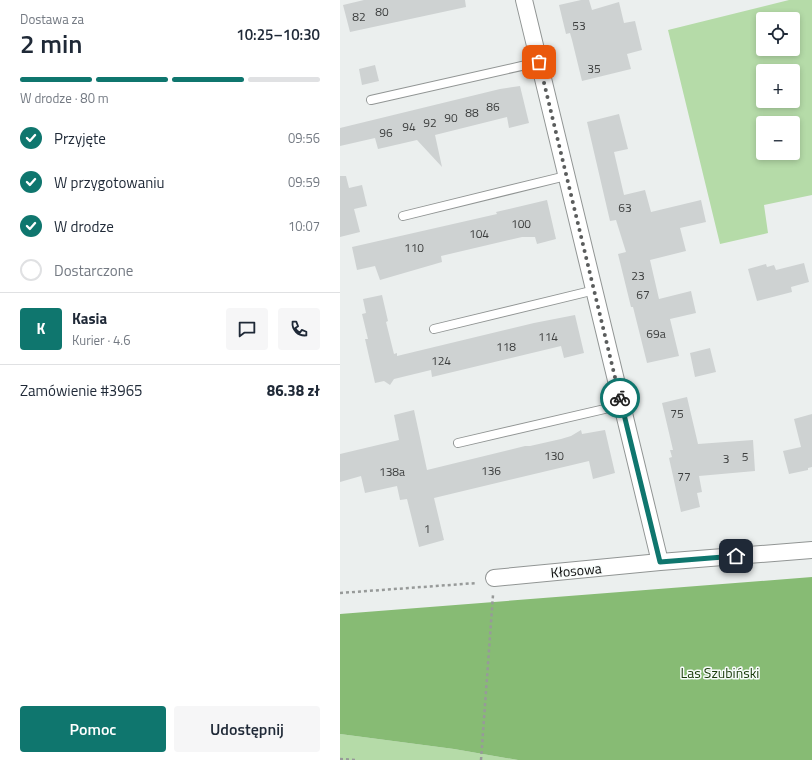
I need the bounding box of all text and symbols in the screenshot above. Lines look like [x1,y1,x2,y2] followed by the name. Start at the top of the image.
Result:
[375,2,389,21] house number: 80
[352,7,366,26] house number: 82
[20,9,84,29] text: Dostawa za
[756,12,800,160] map controls
[756,12,800,56] button: locate
[572,16,586,35] house number: 53
[236,23,320,46] text: 10:25–10:30
[20,24,83,63] text: 2 min
[522,45,556,79] pin
[528,51,550,73] icon: bag
[587,59,601,78] house number: 35
[756,64,800,108] button: +
[20,88,109,108] text: W drodze · 80 m
[486,97,500,116] house number: 86
[465,103,479,122] house number: 88
[444,108,458,127] house number: 90
[423,113,437,132] house number: 92
[756,116,800,160] button: −
[402,117,416,136] house number: 94
[379,123,393,142] house number: 96
[20,127,42,149] icon: check
[54,127,106,150] text: Przyjęte
[288,128,320,148] text: 09:56
[20,171,42,193] icon: check
[54,171,164,194] text: W przygotowaniu
[288,172,320,192] text: 09:59
[618,198,632,217] house number: 63
[511,214,531,233] house number: 100
[20,215,42,237] icon: check
[54,215,114,238] text: W drodze
[288,216,320,236] text: 10:07
[469,224,489,243] house number: 104
[404,238,424,257] house number: 110
[54,259,133,282] text: Dostarczone
[631,266,645,285] house number: 23
[636,285,650,304] house number: 67
[72,307,107,330] text: Kasia
[226,308,268,350] button: chat
[278,308,320,350] button: phone
[37,317,45,340] text: K
[646,324,666,343] house number: 69a
[538,327,558,346] house number: 114
[72,330,130,350] text: Kurier · 4.6
[496,337,516,356] house number: 118
[431,351,451,370] house number: 124
[600,378,640,418] courier
[20,379,142,402] text: Zamówienie #3965
[267,379,320,402] text: 86.38 zł
[609,387,631,409] icon: bike
[670,404,684,423] house number: 75
[544,446,564,465] house number: 130
[742,447,749,466] house number: 5
[723,449,729,468] house number: 3
[481,461,501,480] house number: 136
[379,462,405,481] house number: 138a
[677,467,691,486] house number: 77
[424,519,430,538] house number: 1
[719,539,753,573] pin
[725,545,747,567] icon: home
[550,557,602,583] street label: Kłosowa
[681,662,759,683] park label: Las Szubiński
[20,706,166,752] button: Pomoc
[174,706,320,752] button: Udostępnij

